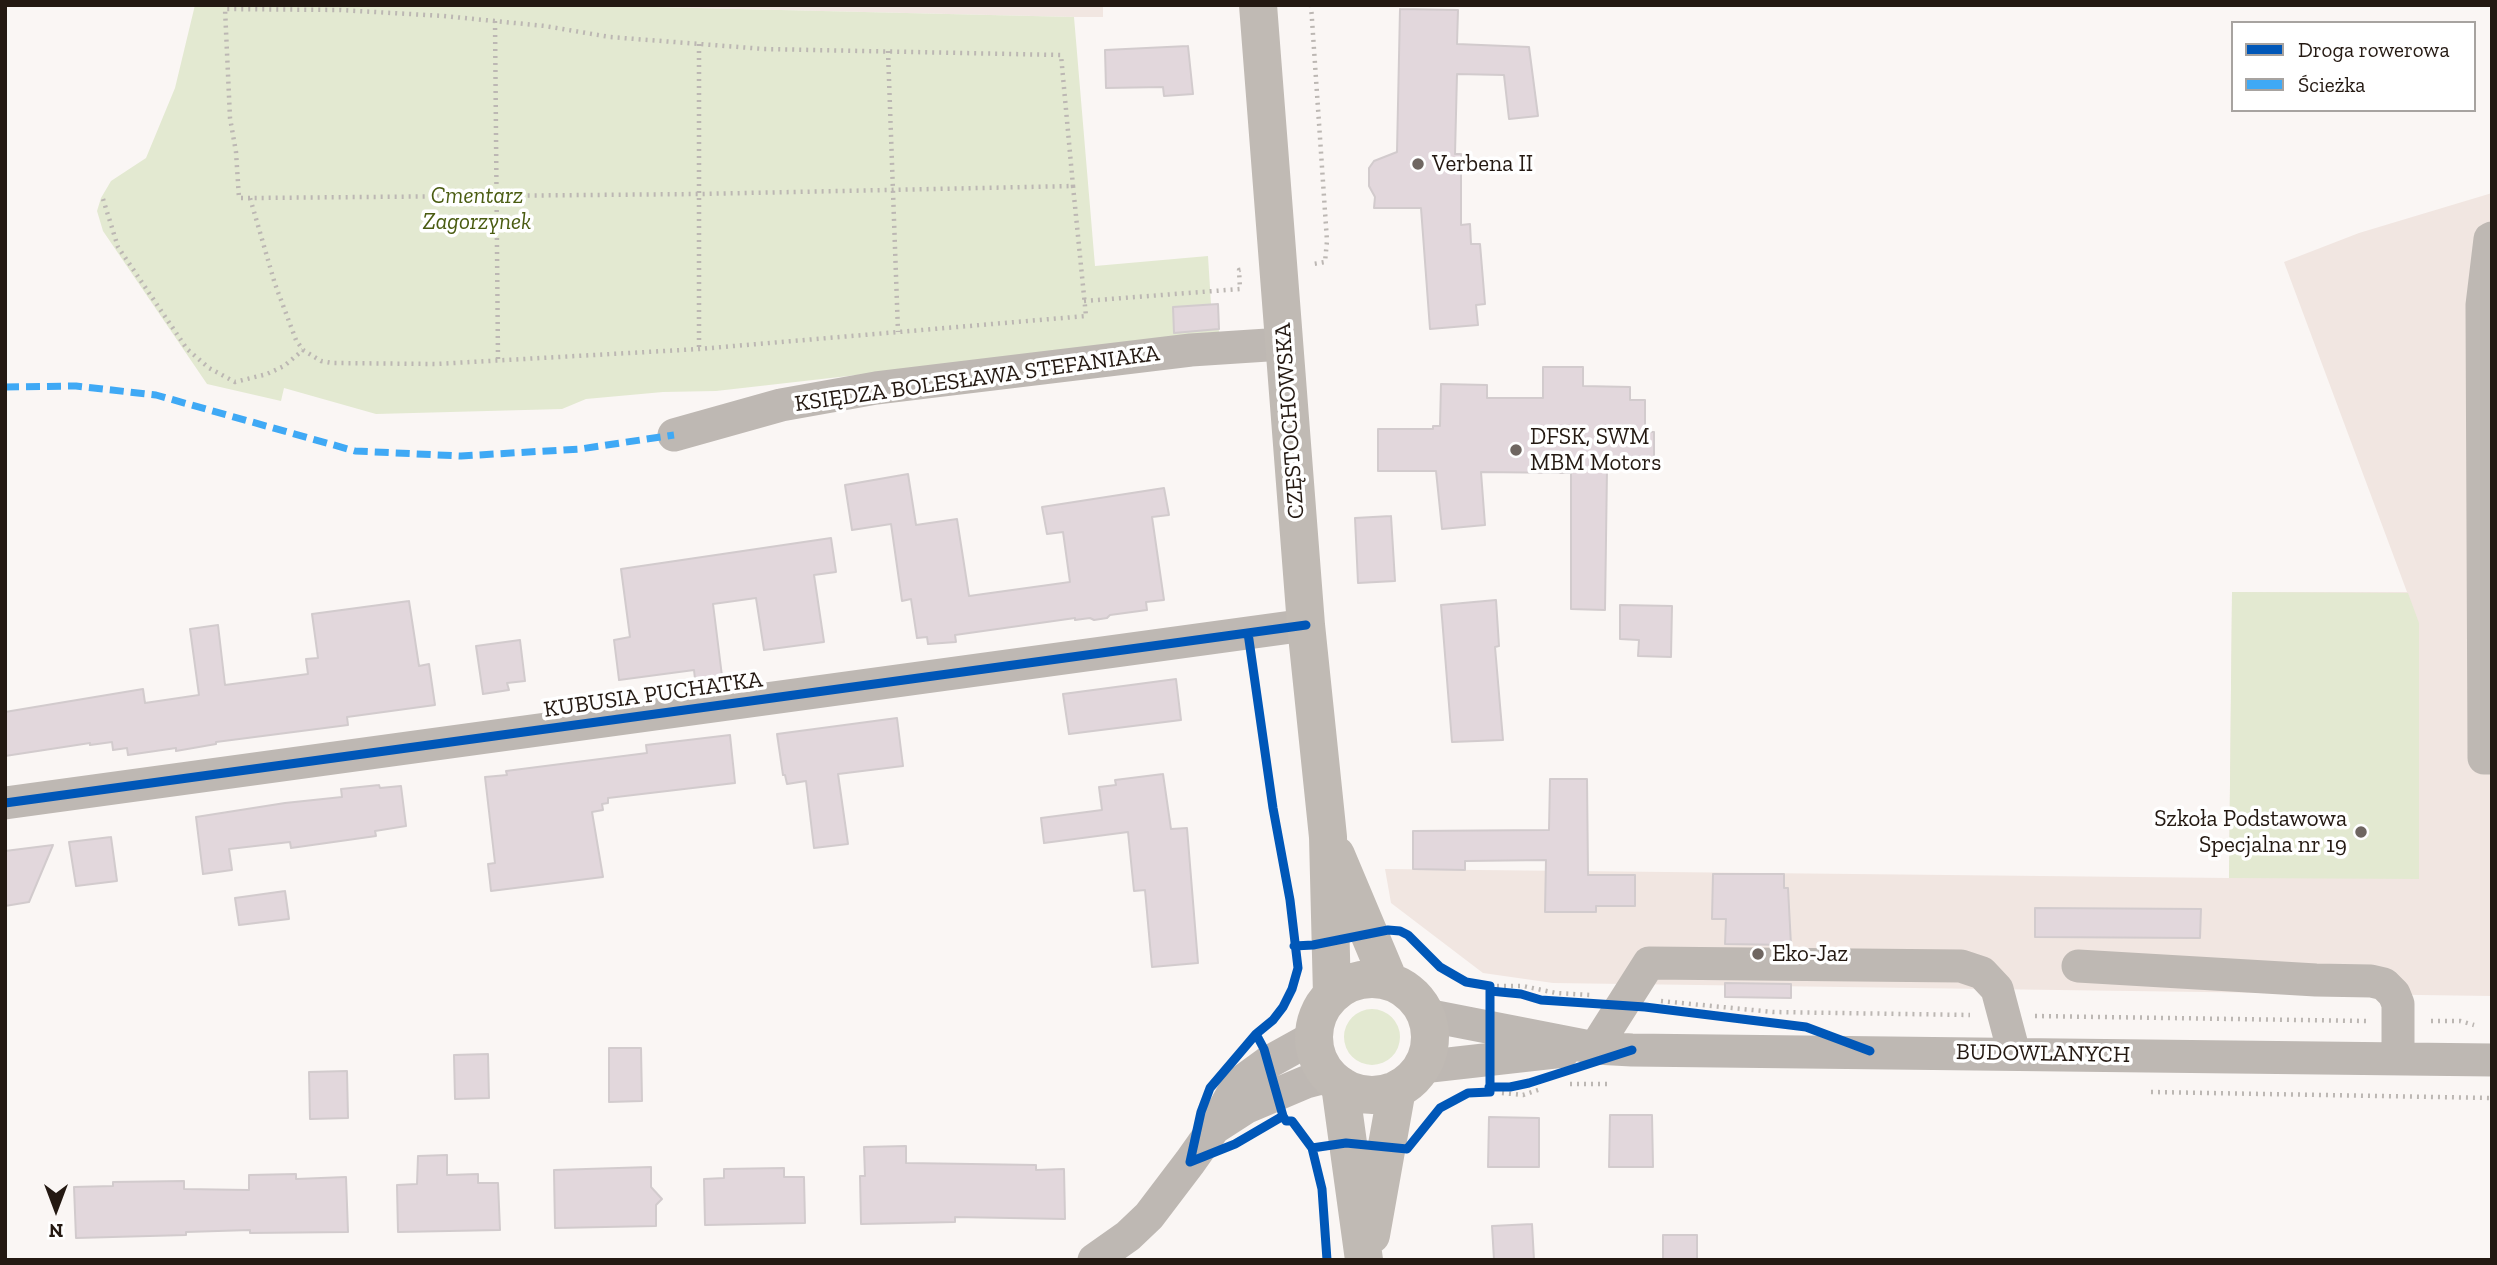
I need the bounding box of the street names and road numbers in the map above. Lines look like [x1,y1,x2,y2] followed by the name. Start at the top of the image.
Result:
[1269,322,1311,520] street label: CZĘSTOCHOWSKA
[793,340,1161,418] street label: KSIĘDZA BOLESŁAWA STEFANIAKA
[542,666,764,724] street label: KUBUSIA PUCHATKA
[1956,1039,2130,1069] street label: BUDOWLANYCH

